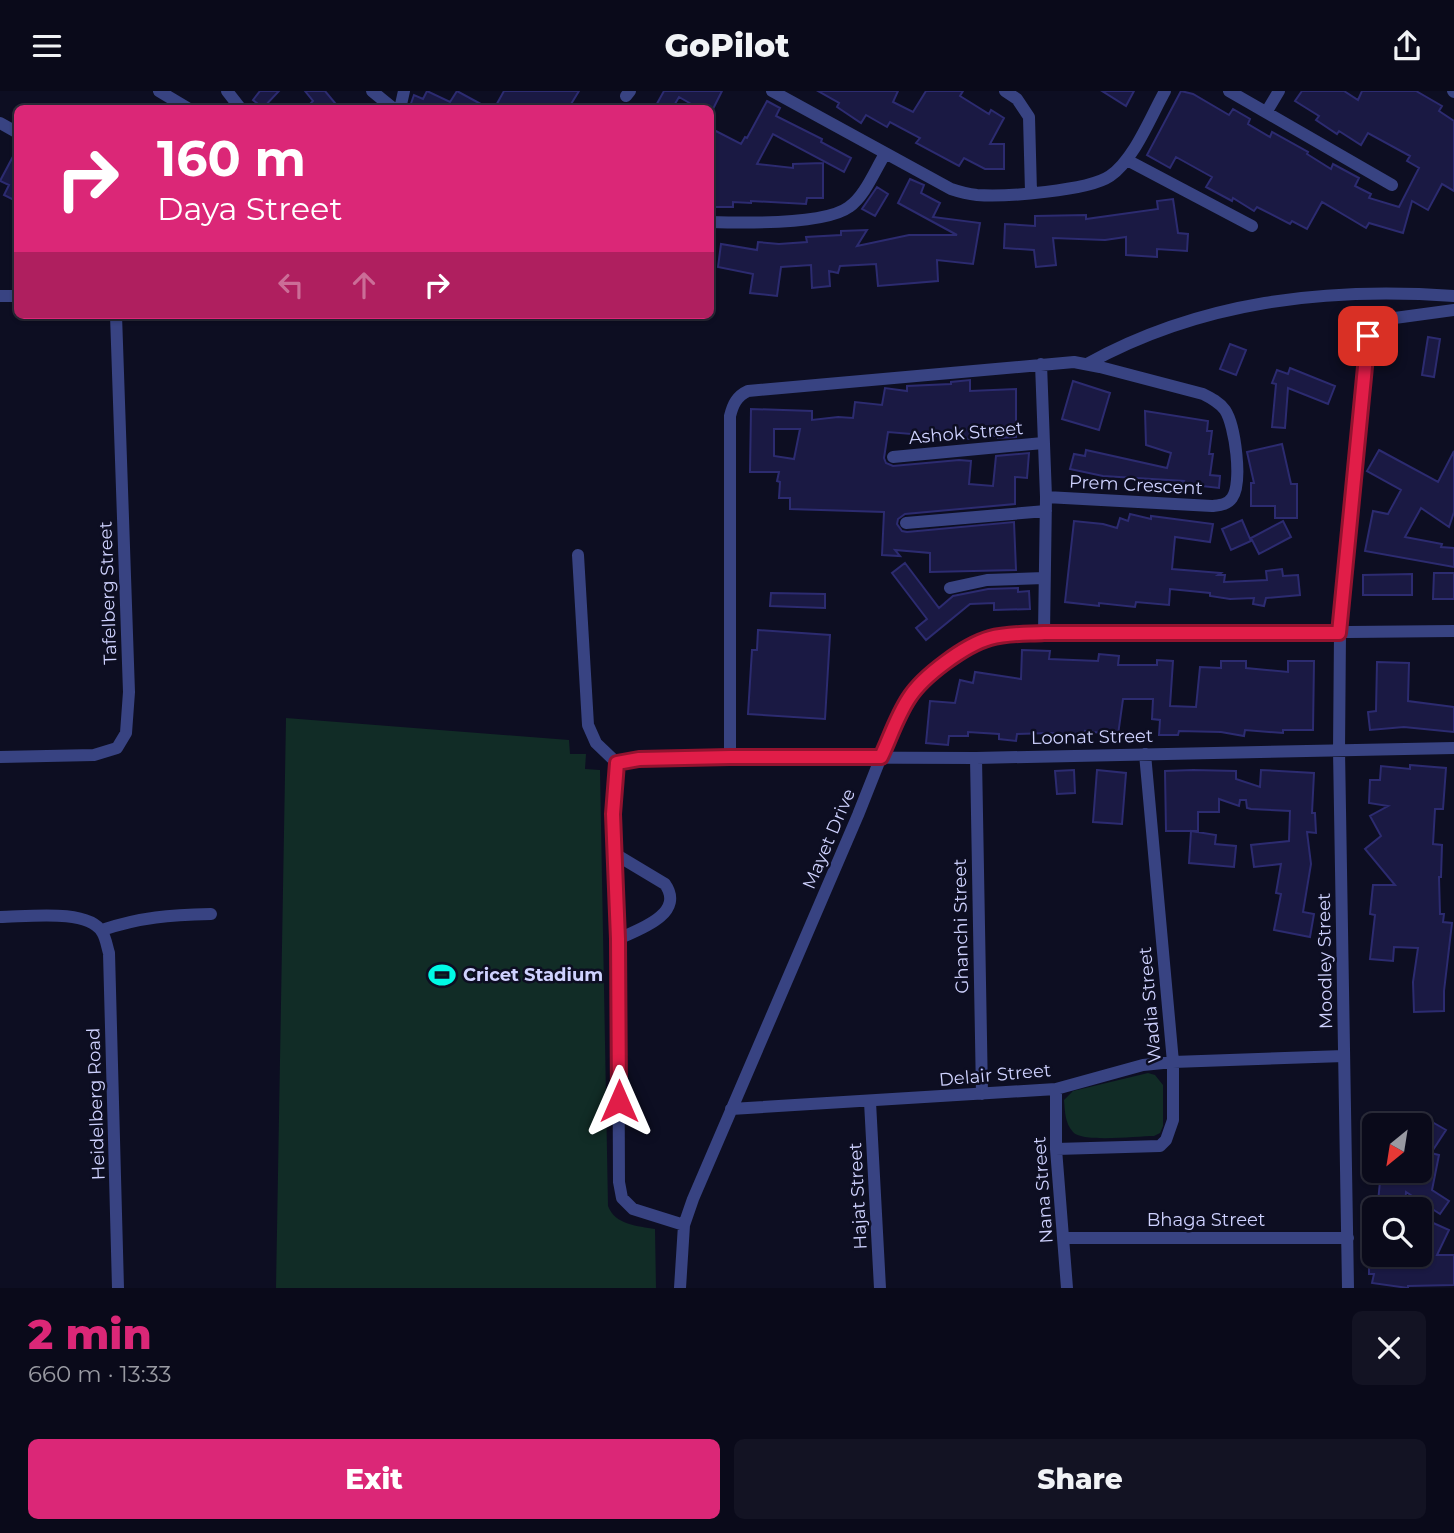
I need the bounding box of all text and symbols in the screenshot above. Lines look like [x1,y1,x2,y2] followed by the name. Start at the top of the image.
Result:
[664,26,790,65] text: GoPilot
[28,27,66,65] icon: menu
[1388,27,1426,65] icon: share
[157,129,306,188] text: 160 m
[42,133,133,224] icon: right
[157,189,342,228] text: Daya Street
[272,266,310,304] icon: left
[345,266,383,304] icon: ahead
[418,266,456,304] icon: right
[1338,306,1398,366] pin
[1349,317,1387,355] icon: arrive
[908,417,1024,449] street label: Ashok Street
[1069,471,1203,499] street label: Prem Crescent
[95,521,121,665] street label: Tafelberg Street
[1031,725,1153,749] street label: Loonat Street
[798,785,860,893] street label: Mayet Drive
[949,858,973,994] street label: Ghanchi Street
[1313,893,1337,1029] street label: Moodley Street
[1134,946,1166,1064] street label: Wadia Street
[427,960,457,990] sports icon: Cricet Stadium
[463,964,603,986] place label: Cricet Stadium
[82,1027,110,1181] street label: Heidelberg Road
[938,1059,1052,1091] street label: Delair Street
[582,1064,656,1138] position arrow
[1362,1113,1432,1183] north arrow
[1362,1113,1432,1267] map controls
[1028,1136,1058,1244] street label: Nana Street
[844,1142,872,1250] street label: Hajat Street
[1362,1197,1432,1267] button: search
[1147,1209,1265,1231] street label: Bhaga Street
[28,1308,152,1360] text: 2 min
[1352,1311,1426,1385] button: close
[28,1360,172,1388] text: 660 m · 13:33
[28,1439,720,1519] button: Exit
[734,1439,1426,1519] button: Share

